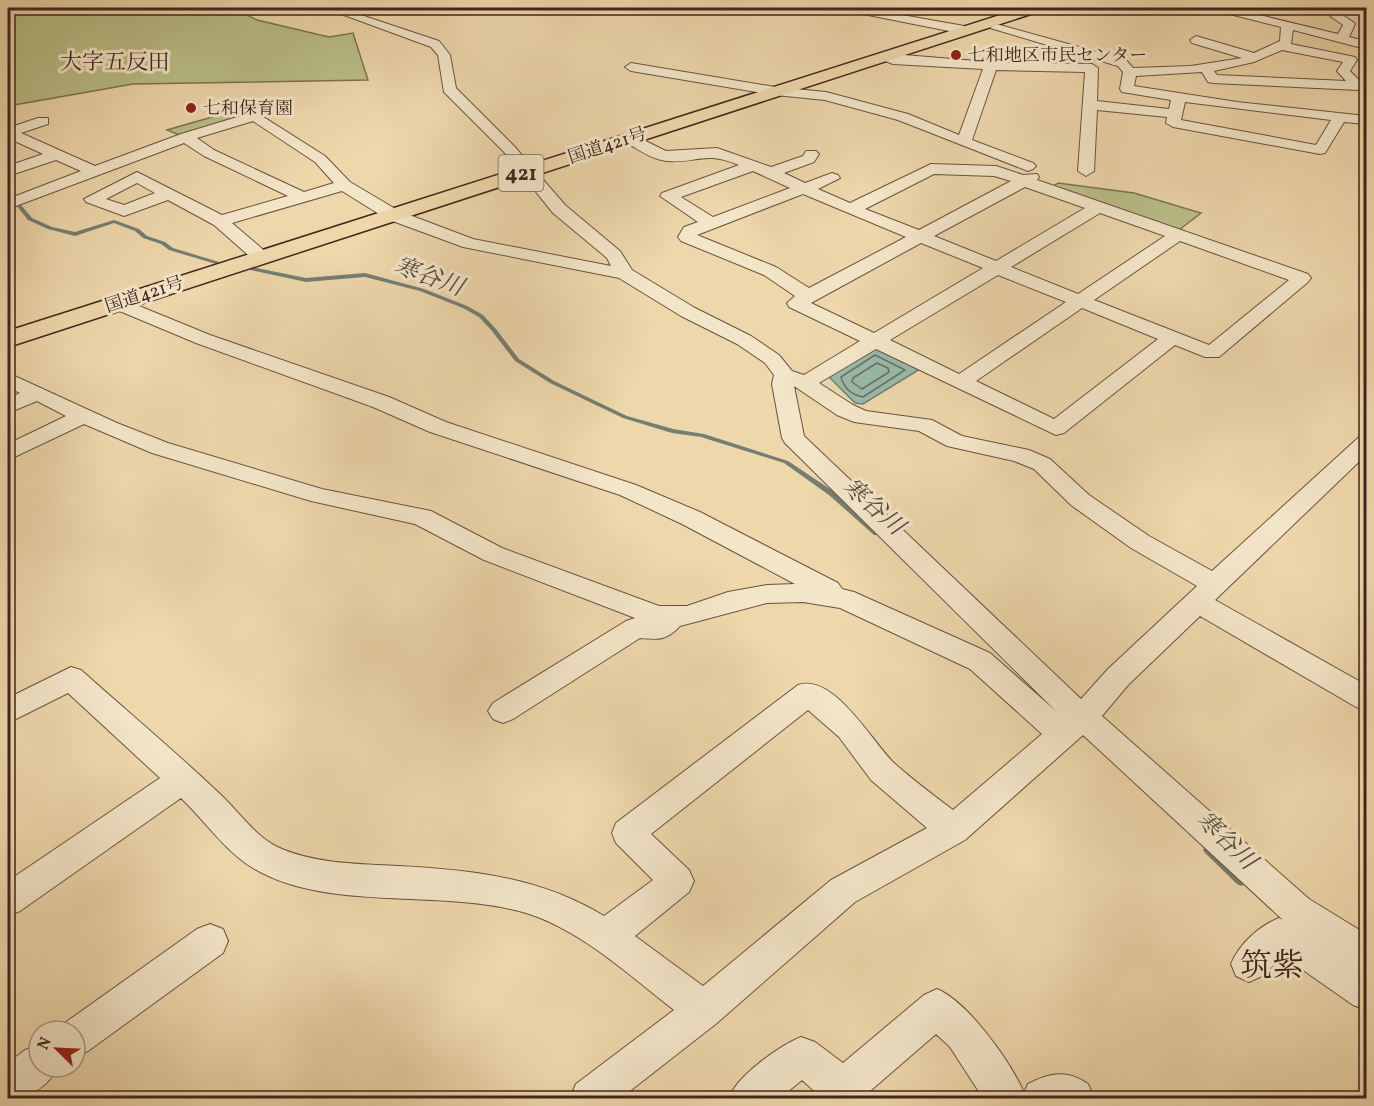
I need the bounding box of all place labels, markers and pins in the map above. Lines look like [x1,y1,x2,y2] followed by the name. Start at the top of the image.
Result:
[968,44,1147,69] place label: 七和地区市民センター
[949,48,963,62] marker: 七和地区市民センター
[203,97,293,122] place label: 七和保育園
[184,101,198,115] marker: 七和保育園

